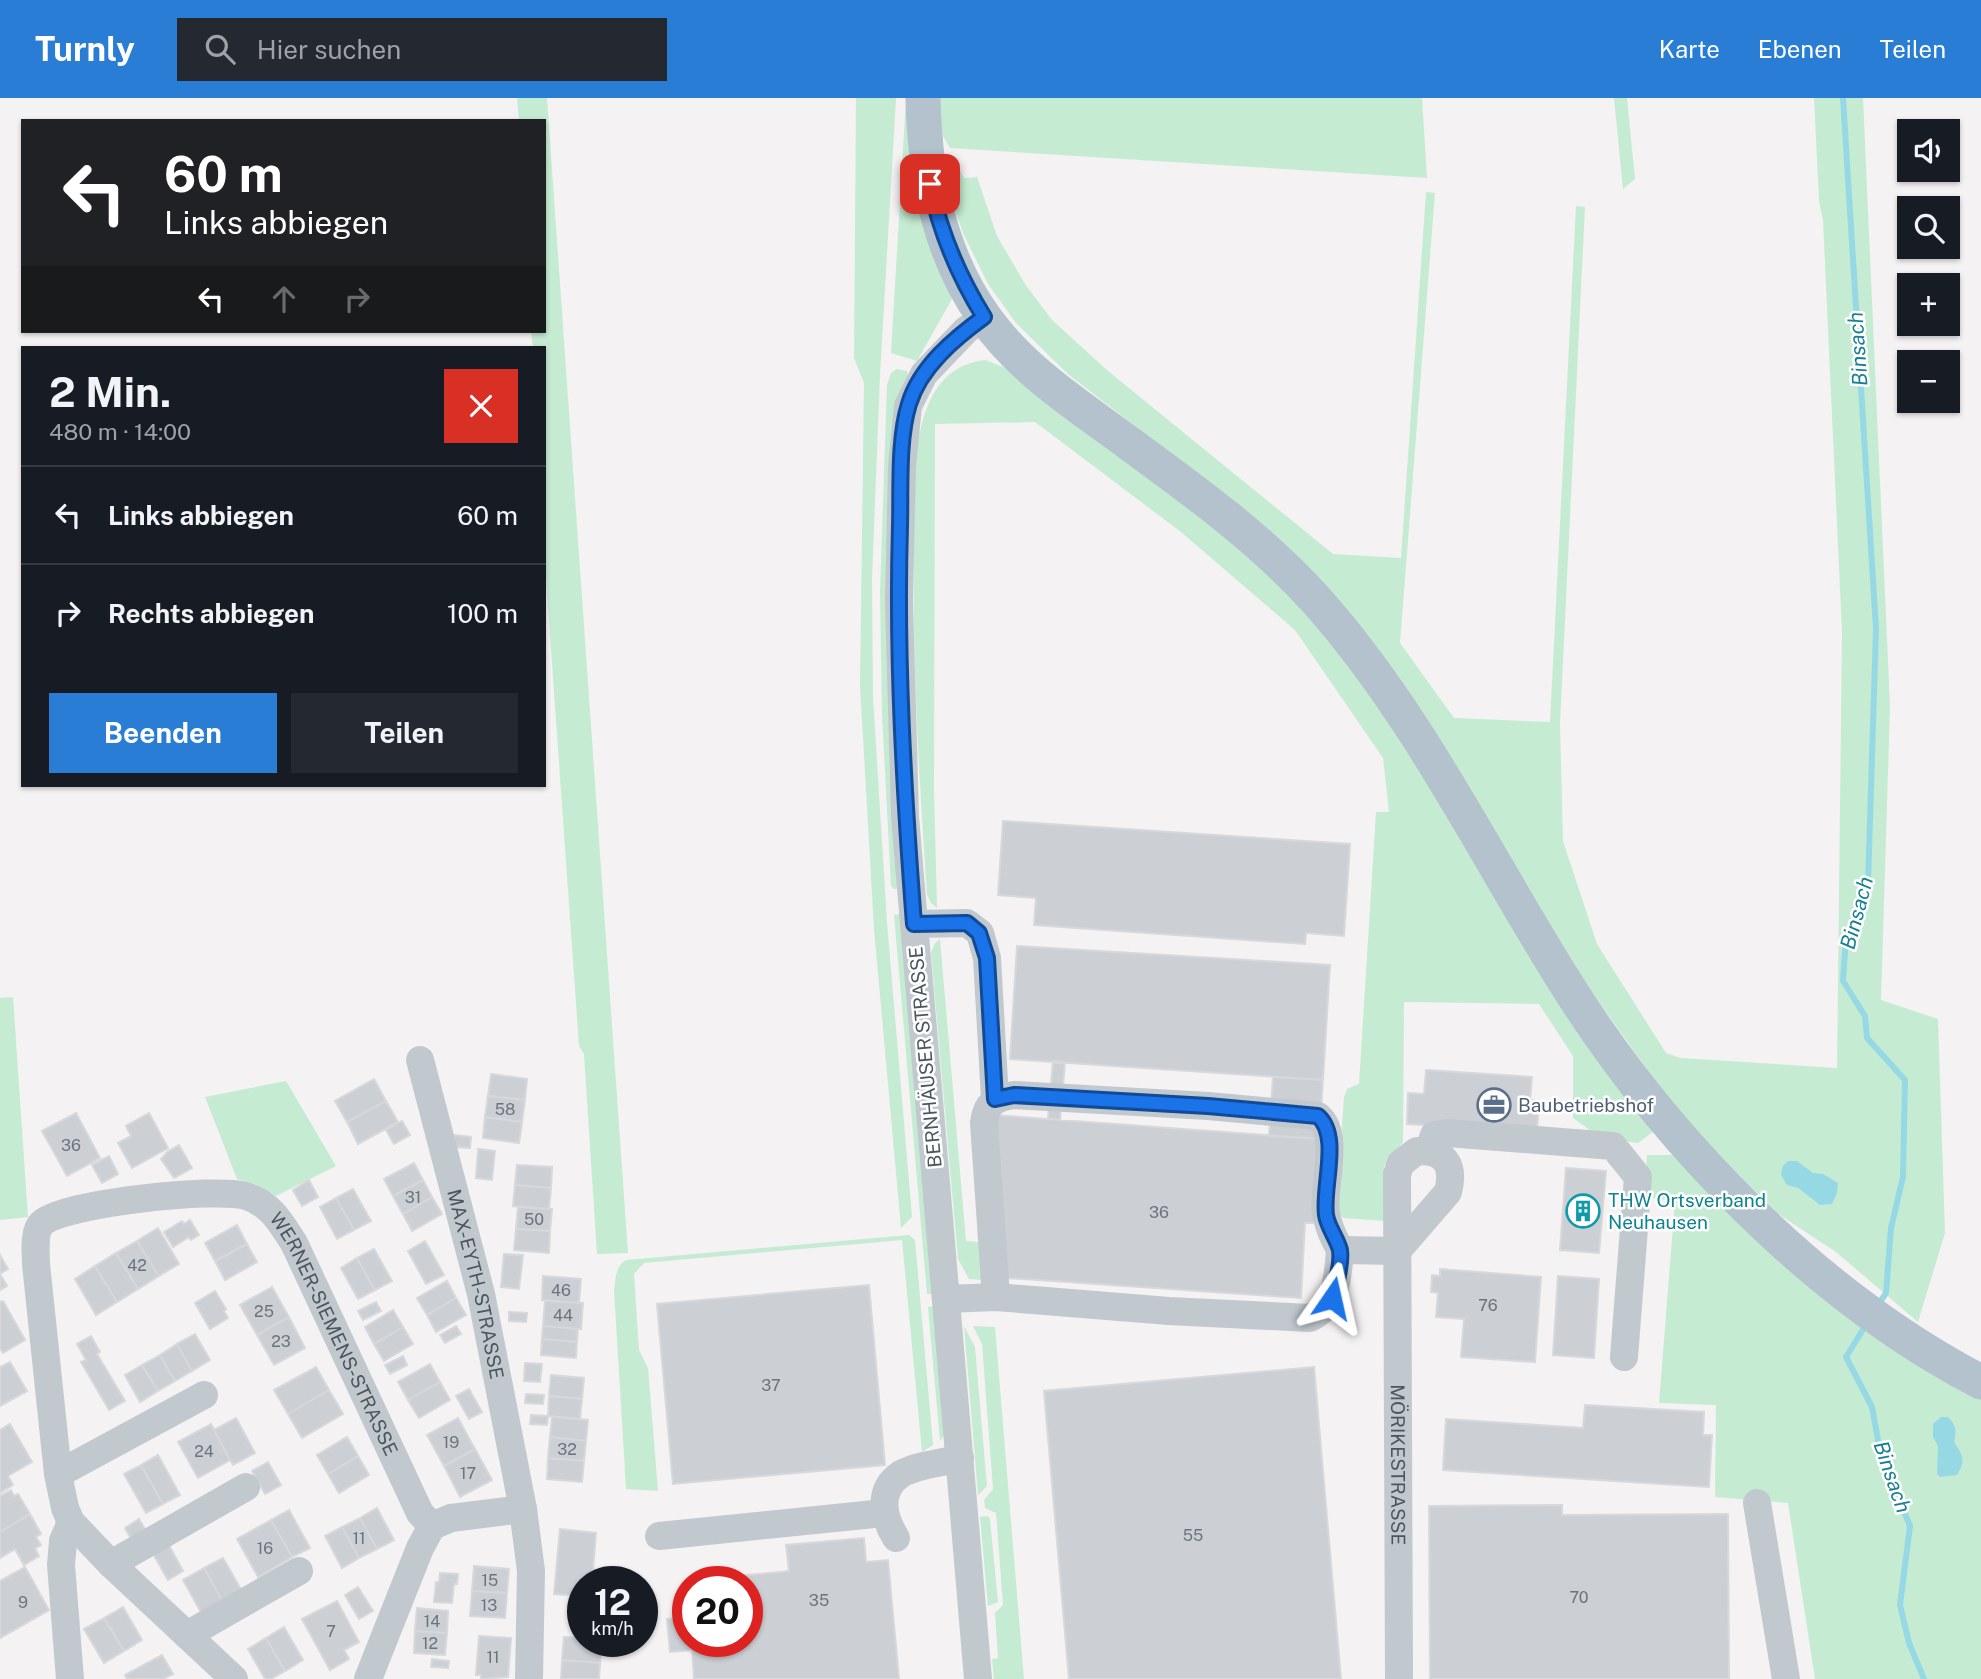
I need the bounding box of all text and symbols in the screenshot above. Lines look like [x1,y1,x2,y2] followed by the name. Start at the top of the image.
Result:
[177,18,667,81] search box
[35,30,135,68] text: Turnly
[201,30,239,68] icon: search
[257,34,401,65] text: Hier suchen
[1659,35,1720,63] text: Karte
[1758,35,1842,63] text: Ebenen
[1880,35,1946,63] text: Teilen
[1897,119,1960,413] map controls
[1897,119,1960,182] button: sound
[164,145,283,203] text: 60 m
[49,147,140,238] icon: left
[900,154,960,214] pin
[911,165,949,203] icon: arrive
[1897,196,1960,259] button: search
[164,204,388,241] text: Links abbiegen
[1897,273,1960,336] button: +
[192,280,230,318] icon: left
[265,280,303,318] icon: ahead
[338,280,376,318] icon: right
[1842,311,1873,387] water label: Binsach
[1897,350,1960,413] button: −
[49,367,171,416] text: 2 Min.
[444,369,518,443] button: close
[49,418,191,445] text: 480 m · 14:00
[49,496,87,534] icon: left
[108,500,294,531] text: Links abbiegen
[457,500,518,531] text: 60 m
[49,594,87,632] icon: right
[108,598,314,629] text: Rechts abbiegen
[447,598,518,629] text: 100 m
[49,693,277,773] button: Beenden
[291,693,518,773] button: Teilen
[1835,874,1878,952] water label: Binsach
[904,946,946,1168] street label: BERNHÄUSER STRASSE
[1475,1086,1513,1124] office icon: Baubetriebshof
[1518,1094,1654,1116] place label: Baubetriebshof
[495,1100,515,1119] house number: 58
[61,1136,81,1155] house number: 36
[443,1187,508,1381] street label: MAX-EYTH-STRASSE
[405,1188,421,1207] house number: 31
[1608,1189,1766,1233] place label: THW Ortsverband Neuhausen
[1564,1192,1602,1230] building icon: THW Ortsverband Neuhausen
[1149,1203,1169,1222] house number: 36
[266,1208,403,1459] street label: WERNER-SIEMENS-STRASSE
[524,1210,544,1229] house number: 50
[127,1256,147,1275] house number: 42
[1295,1261,1369,1335] position arrow
[551,1281,571,1300] house number: 46
[1478,1296,1498,1315] house number: 76
[254,1302,274,1321] house number: 25
[553,1306,573,1325] house number: 44
[271,1332,291,1351] house number: 23
[761,1376,781,1395] house number: 37
[1387,1384,1409,1545] street label: MÖRIKESTRASSE
[443,1433,459,1452] house number: 19
[1869,1438,1916,1516] water label: Binsach
[557,1440,577,1459] house number: 32
[194,1442,214,1461] house number: 24
[460,1464,476,1483] house number: 17
[1183,1526,1203,1545] house number: 55
[352,1529,366,1548] house number: 11
[257,1539,273,1558] house number: 16
[672,1566,763,1657] speed limit sign: 20
[482,1571,498,1590] house number: 15
[594,1582,631,1623] text: 12
[1569,1588,1589,1607] house number: 70
[809,1591,829,1610] house number: 35
[18,1593,28,1612] house number: 9
[481,1596,497,1615] house number: 13
[424,1612,440,1631] house number: 14
[591,1618,634,1639] text: km/h
[326,1622,336,1641] house number: 7
[422,1634,438,1653] house number: 12
[486,1648,500,1667] house number: 11

